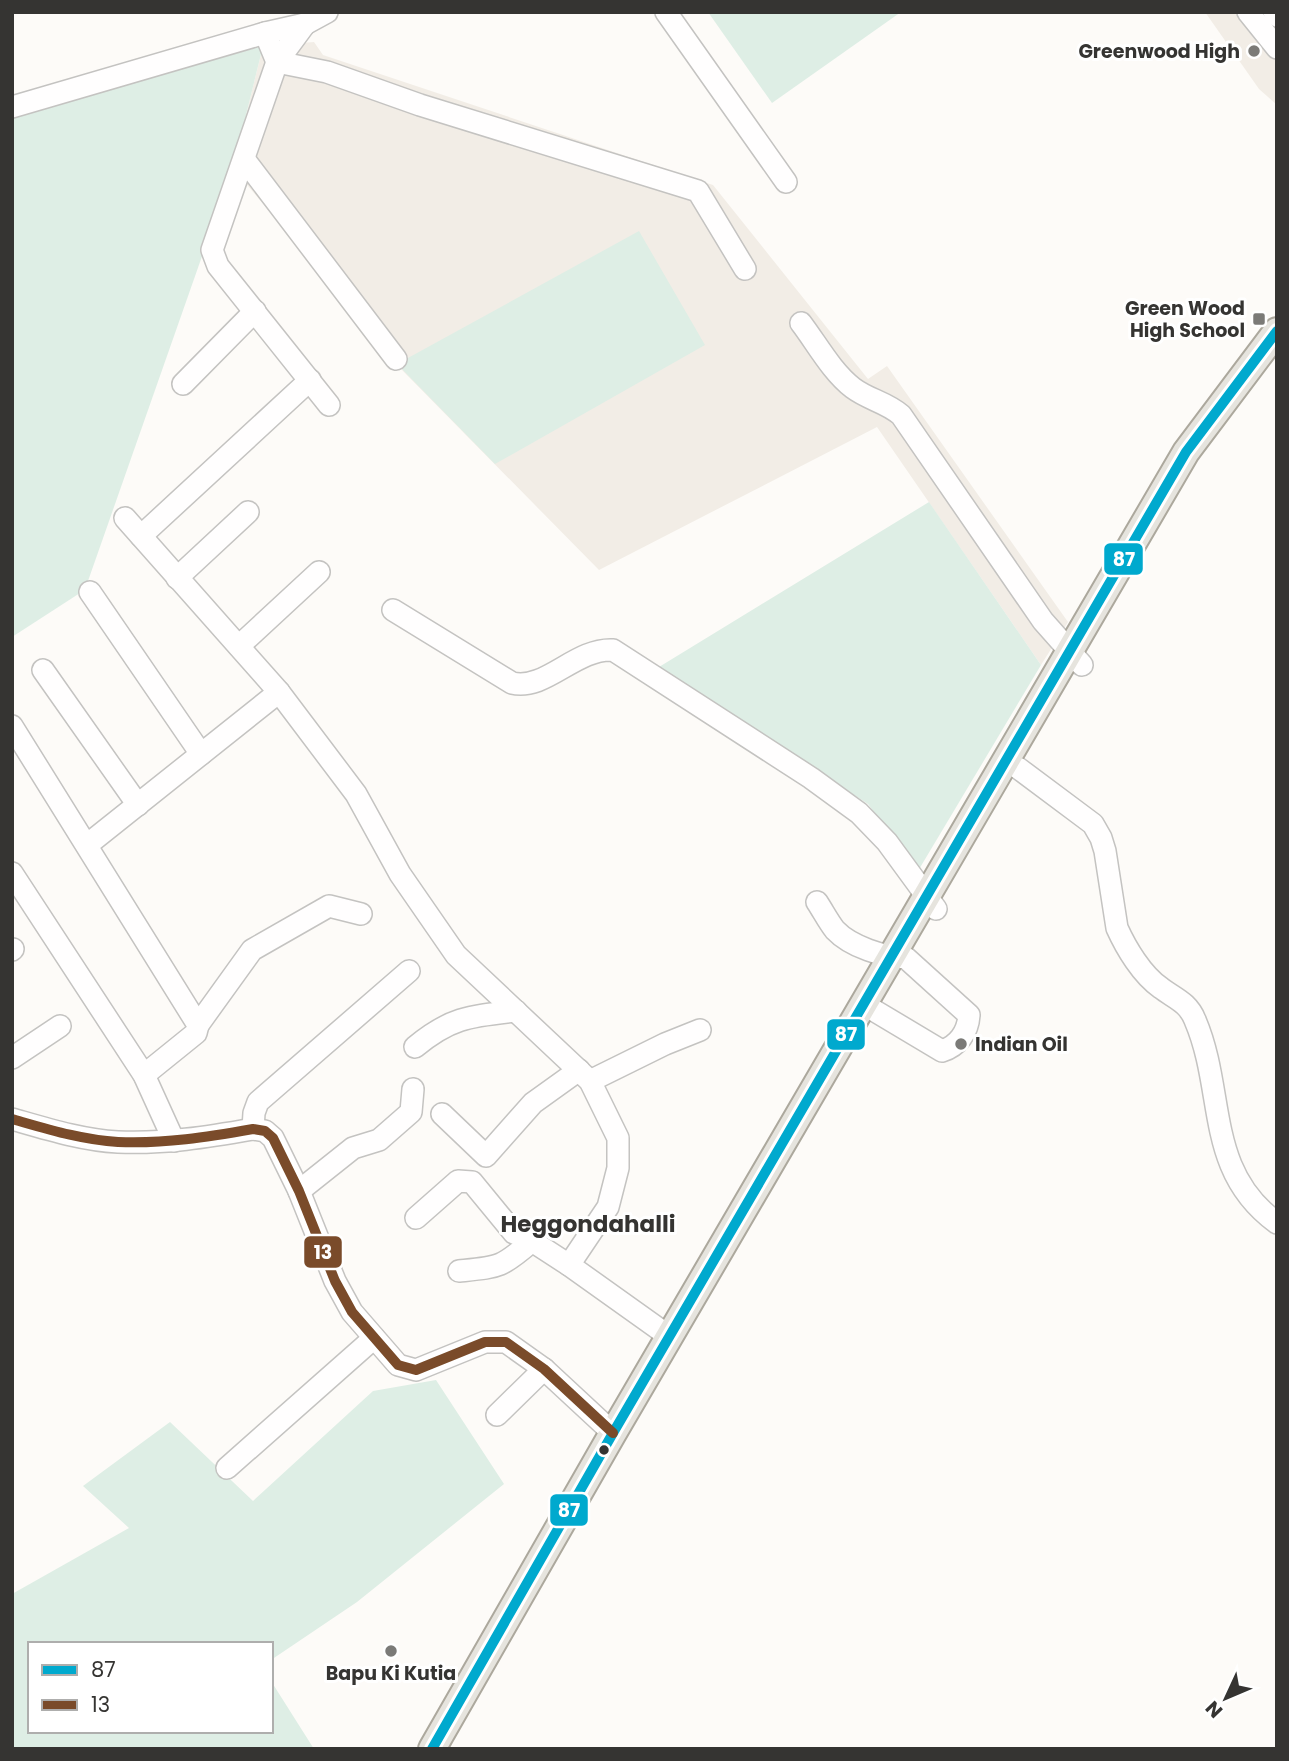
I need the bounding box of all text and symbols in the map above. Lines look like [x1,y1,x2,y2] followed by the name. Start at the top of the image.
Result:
[1078,38,1240,65] place label: Greenwood High
[1246,43,1262,59] marker: Greenwood High
[1125,295,1245,344] place label: Green Wood High School
[1251,311,1267,327] marker: Green Wood High School
[1103,542,1144,576] line badge: 87
[1113,546,1135,573] text: 87
[826,1018,866,1051] line badge: 87
[835,1021,857,1048] text: 87
[975,1031,1068,1058] place label: Indian Oil
[953,1036,969,1052] marker: Indian Oil
[500,1208,676,1240] district label: Heggondahalli
[303,1235,343,1269] line badge: 13
[314,1239,332,1266] text: 13
[597,1443,611,1457] unlabelled marker
[549,1493,589,1527] line badge: 87
[558,1497,580,1524] text: 87
[28,1642,273,1733] legend
[383,1643,399,1659] marker: Bapu Ki Kutia
[91,1655,116,1684] text: 87
[326,1660,456,1687] place label: Bapu Ki Kutia
[1191,1663,1261,1733] north arrow
[91,1690,110,1719] text: 13
[1199,1695,1229,1724] text: N

